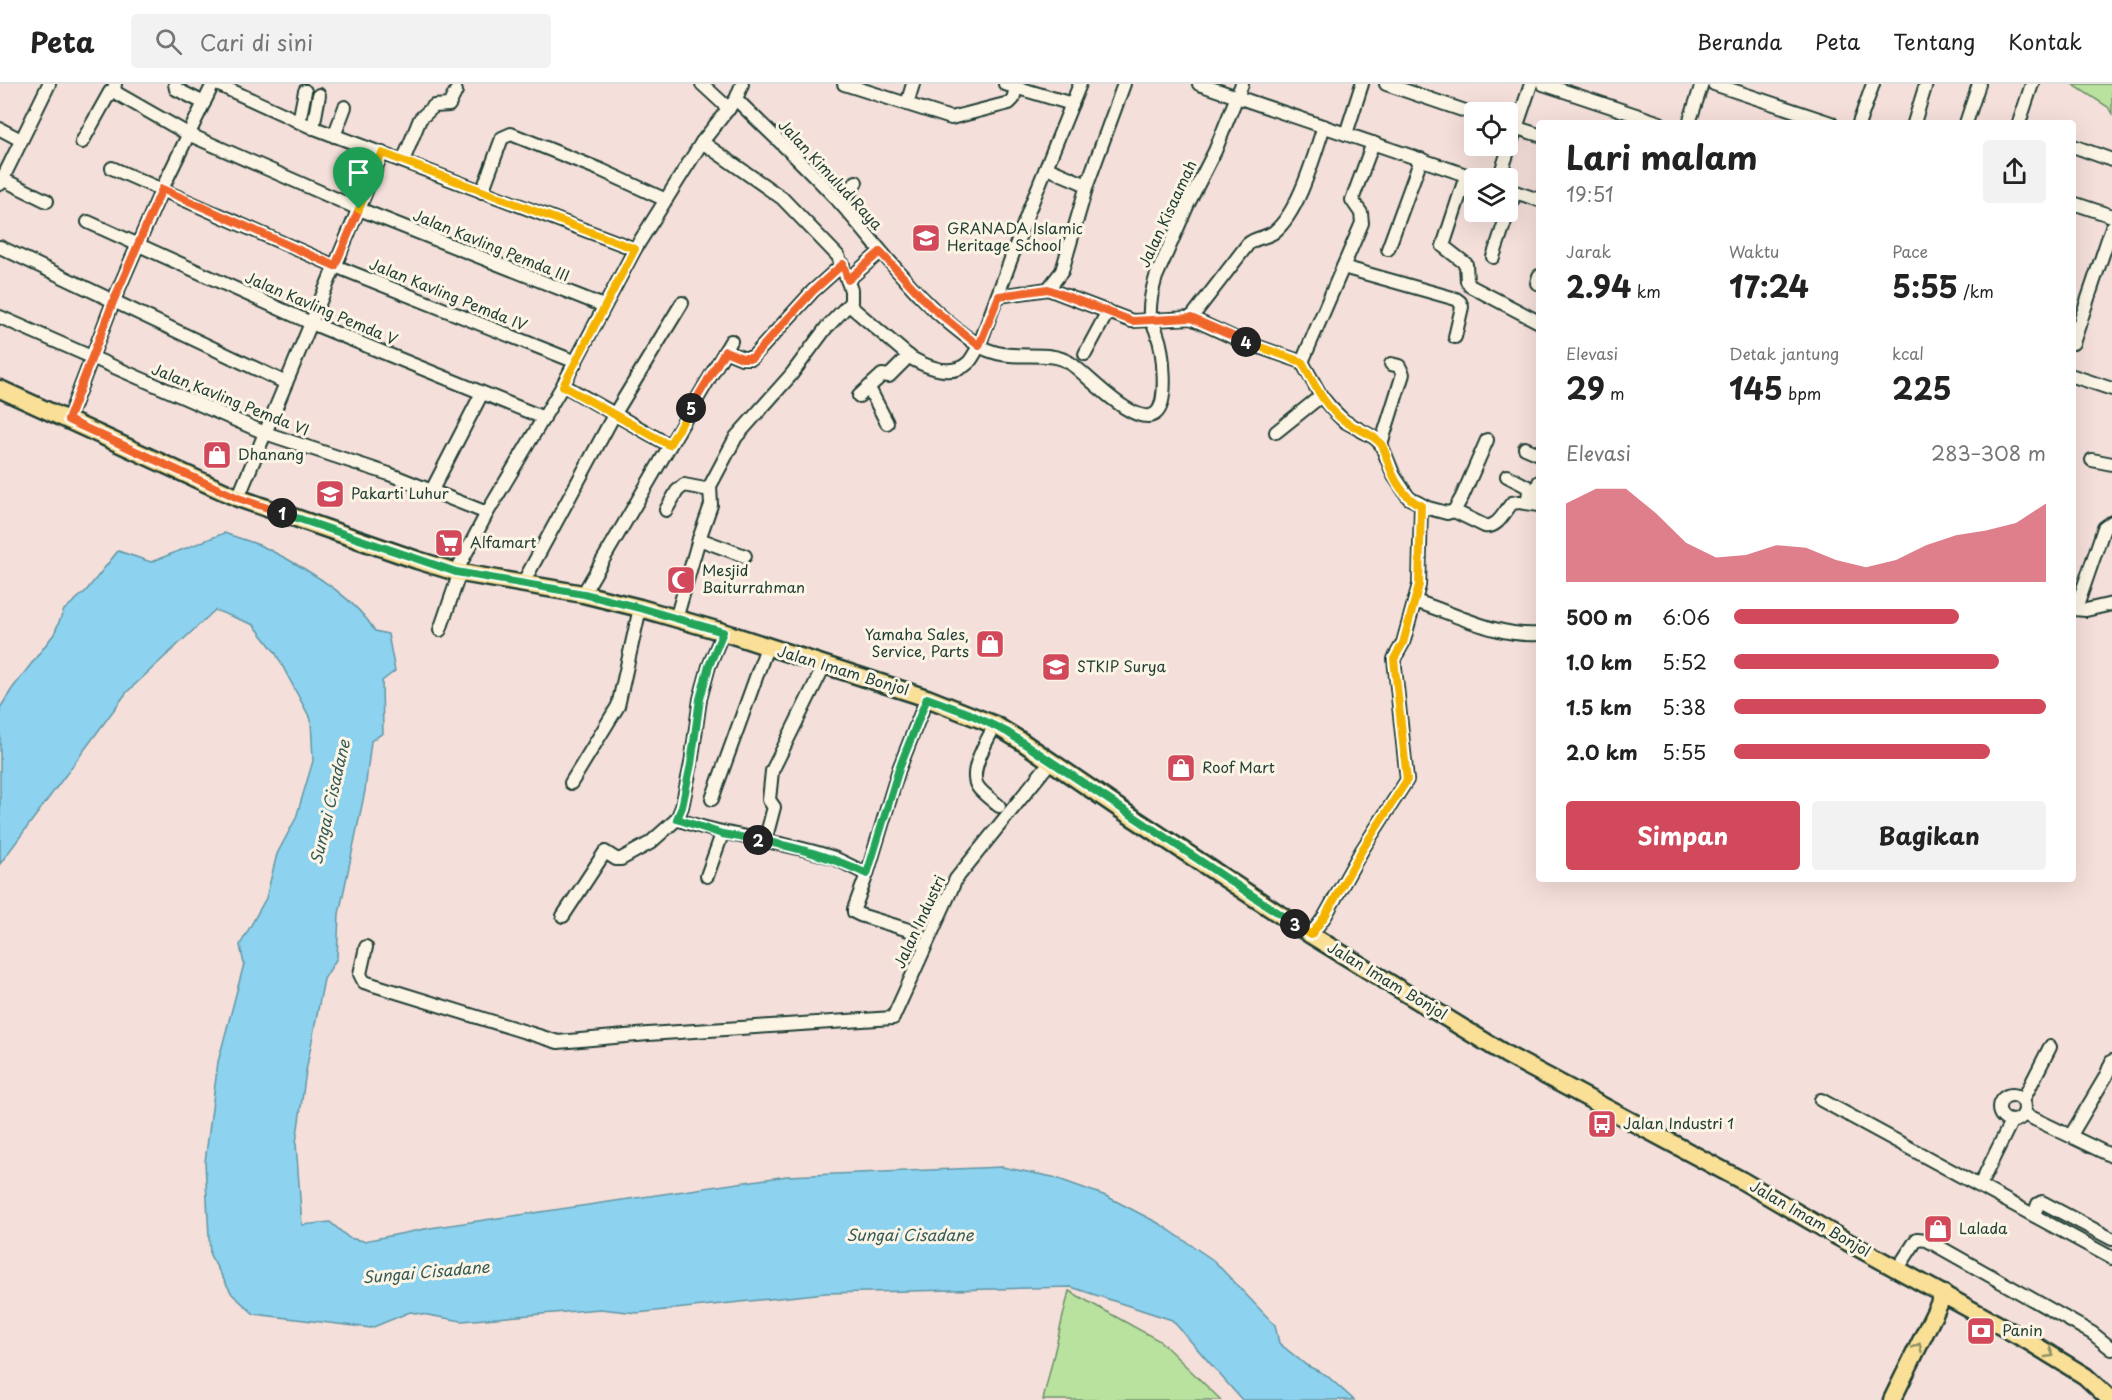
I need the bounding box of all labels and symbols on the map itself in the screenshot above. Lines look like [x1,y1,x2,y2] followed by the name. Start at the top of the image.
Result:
[773,113,889,235] street label: Jalan Kimulud Raya
[333,147,384,209] pin
[1132,156,1202,271] street label: Jalan Kisaamah
[410,203,573,287] street label: Jalan Kavling Pemda III
[947,216,1083,256] place label: GRANADA Islamic Heritage School
[910,222,942,254] school or university icon: GRANADA Islamic Heritage School
[366,251,531,336] street label: Jalan Kavling Pemda IV
[242,265,401,350] street label: Jalan Kavling Pemda V
[1231,327,1261,357] pin: 4
[148,356,313,441] street label: Jalan Kavling Pemda VI
[676,393,706,423] pin: 5
[201,439,233,471] shop icon: Dhanang
[238,442,304,465] place label: Dhanang
[314,478,346,510] school or university icon: Pakarti Luhur
[351,481,449,504] place label: Pakarti Luhur
[267,498,297,528] pin: 1
[433,527,465,559] supermarket icon: Alfamart
[470,530,537,553] place label: Alfamart
[702,558,805,598] place label: Mesjid Baiturrahman
[665,564,697,596] mosque icon: Mesjid Baiturrahman
[865,622,969,662] place label: Yamaha Sales, Service, Parts
[974,628,1006,660] shop icon: Yamaha Sales, Service, Parts
[775,639,912,701] street label: Jalan Imam Bonjol
[1040,651,1072,683] school or university icon: STKIP Surya
[1077,654,1167,677] place label: STKIP Surya
[303,736,355,867] water label: Sungai Cisadane
[1165,752,1197,784] shop icon: Roof Mart
[1202,755,1275,778] place label: Roof Mart
[743,825,773,855] pin: 2
[887,871,950,972] street label: Jalan Industri
[1280,909,1310,939] pin: 3
[1323,935,1452,1025] street label: Jalan Imam Bonjol
[1586,1108,1618,1140] bus stop icon: Jalan Industri 1
[1623,1111,1734,1134] place label: Jalan Industri 1
[1746,1174,1876,1262] street label: Jalan Imam Bonjol
[1922,1213,1954,1245] shop icon: Lalada
[1959,1216,2008,1239] place label: Lalada
[846,1222,975,1246] water label: Sungai Cisadane
[361,1253,491,1289] water label: Sungai Cisadane
[1965,1315,1997,1347] bank icon: Panin
[2002,1318,2043,1341] place label: Panin
[1910,1343,1922,1354] one-way arrow
[2044,1346,2054,1358] one-way arrow

